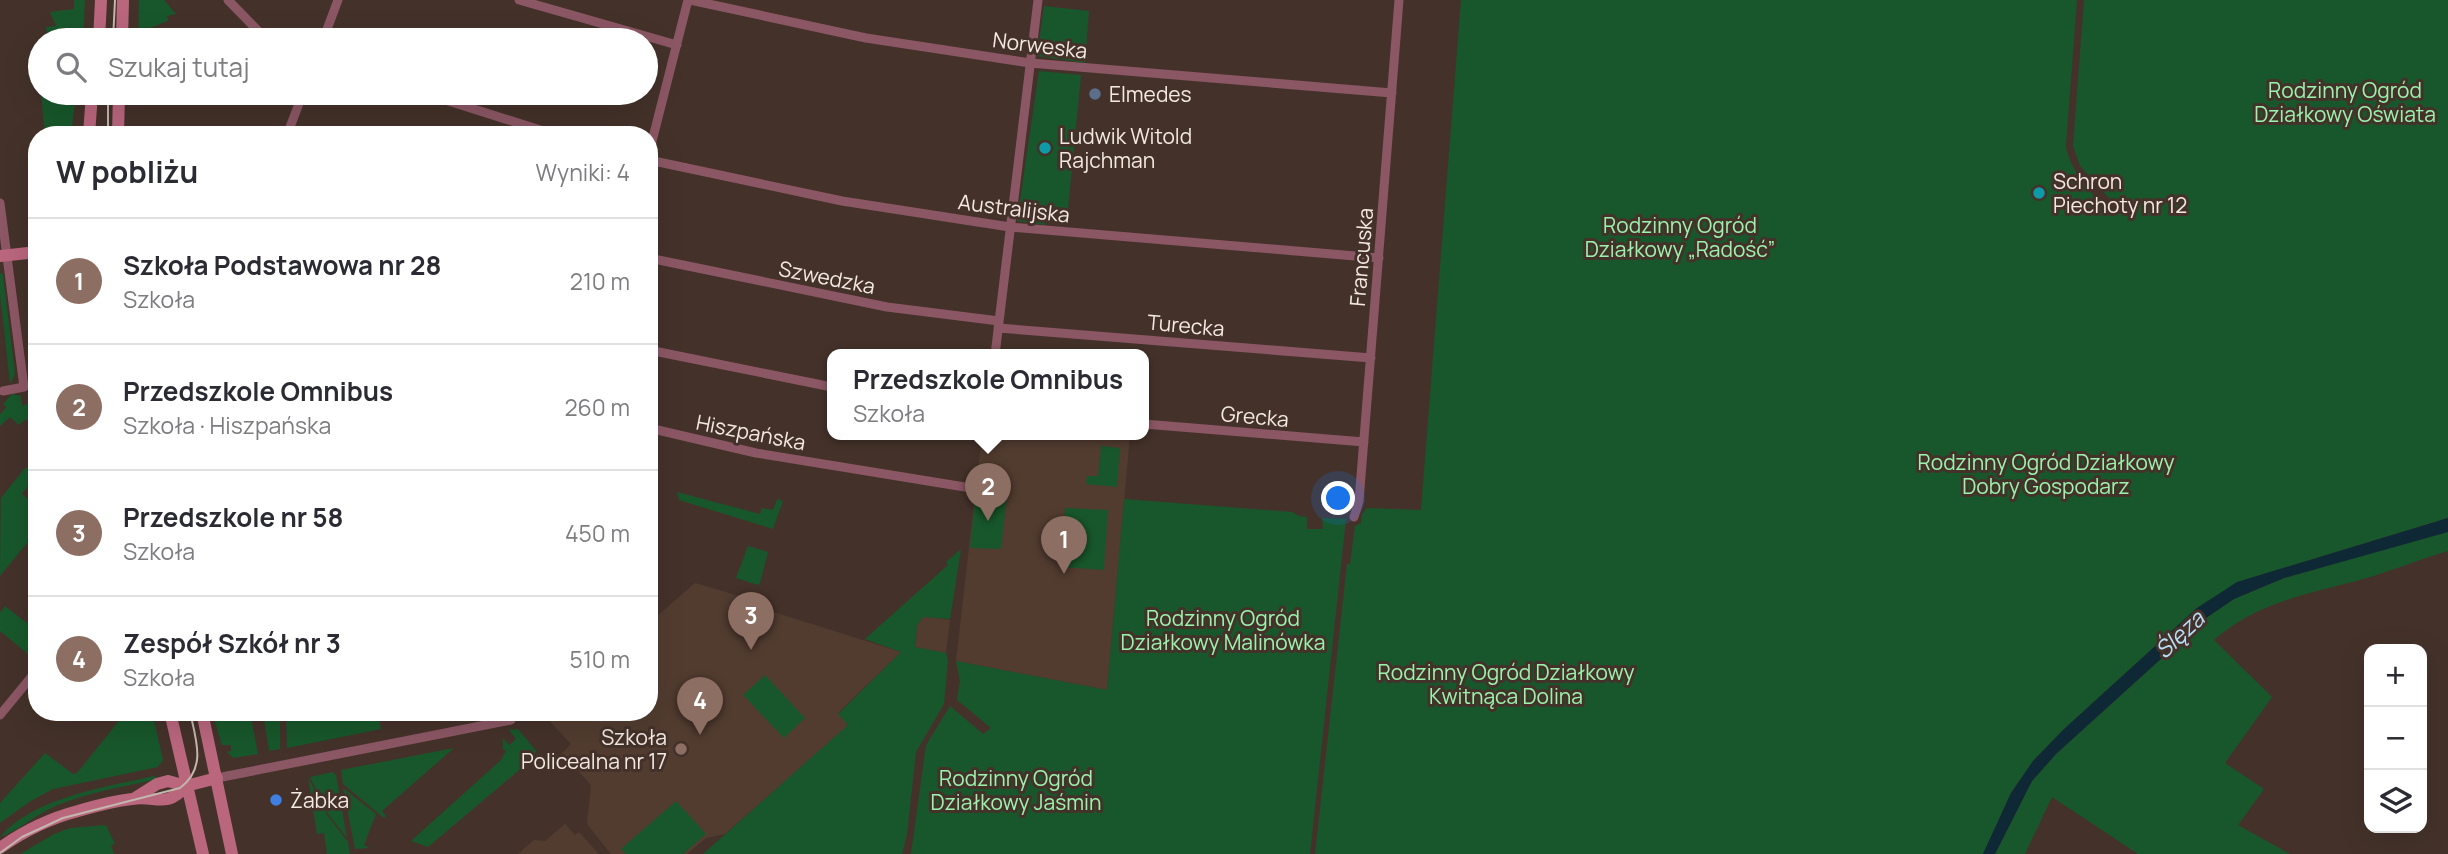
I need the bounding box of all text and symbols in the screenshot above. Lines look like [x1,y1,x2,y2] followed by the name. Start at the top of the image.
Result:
[991,25,1089,65] street label: Norweska
[28,28,658,105] search box
[52,48,90,86] icon: search
[108,49,250,85] text: Szukaj tutaj
[2254,76,2436,128] park label: Rodzinny Ogród Działkowy Oświata
[1109,80,1192,108] place label: Elmedes
[1087,86,1103,102] marker: Elmedes
[1059,122,1192,174] place label: Ludwik Witold Rajchman
[1037,140,1053,156] marker: Ludwik Witold Rajchman
[56,151,198,192] text: W pobliżu
[536,156,630,188] text: Wyniki: 4
[2053,167,2187,219] place label: Schron Piechoty nr 12
[2031,185,2047,201] marker: Schron Piechoty nr 12
[957,187,1071,229] street label: Australijska
[1343,206,1379,308] street label: Francuska
[1585,211,1775,263] park label: Rodzinny Ogród Działkowy „Radość”
[123,247,441,283] text: Szkoła Podstawowa nr 28
[776,254,878,300] street label: Szwedzka
[74,265,84,297] text: 1
[570,265,630,297] text: 210 m
[123,283,195,315] text: Szkoła
[1146,308,1226,342] street label: Turecka
[827,349,1149,440] popup
[853,361,1123,397] text: Przedszkole Omnibus
[123,373,393,409] text: Przedszkole Omnibus
[72,391,86,423] text: 2
[564,391,630,423] text: 260 m
[853,397,925,429] text: Szkoła
[1220,399,1290,433] street label: Grecka
[694,408,808,456] street label: Hiszpańska
[123,409,331,441] text: Szkoła · Hiszpańska
[1918,448,2174,500] park label: Rodzinny Ogród Działkowy Dobry Gospodarz
[965,463,1011,521] pin: 2
[1321,481,1355,515] your location
[123,499,343,535] text: Przedszkole nr 58
[1041,516,1087,574] pin: 1
[72,517,86,549] text: 3
[565,517,630,549] text: 450 m
[123,535,195,567] text: Szkoła
[728,592,774,650] pin: 3
[2147,602,2212,665] water label: Ślęza
[1121,604,1325,656] park label: Rodzinny Ogród Działkowy Malinówka
[123,625,341,661] text: Zespół Szkół nr 3
[72,643,86,675] text: 4
[570,643,630,675] text: 510 m
[2364,644,2427,833] map controls
[2364,644,2427,707] button: +
[1378,658,1634,710] park label: Rodzinny Ogród Działkowy Kwitnąca Dolina
[123,661,195,693] text: Szkoła
[677,677,723,735] pin: 4
[2364,707,2427,770] button: −
[521,723,667,775] place label: Szkoła Policealna nr 17
[673,741,689,757] marker: Szkoła Policealna nr 17
[931,764,1101,816] park label: Rodzinny Ogród Działkowy Jaśmin
[2364,770,2427,833] button: layers
[290,786,349,814] place label: Żabka
[268,792,284,808] marker: Żabka

